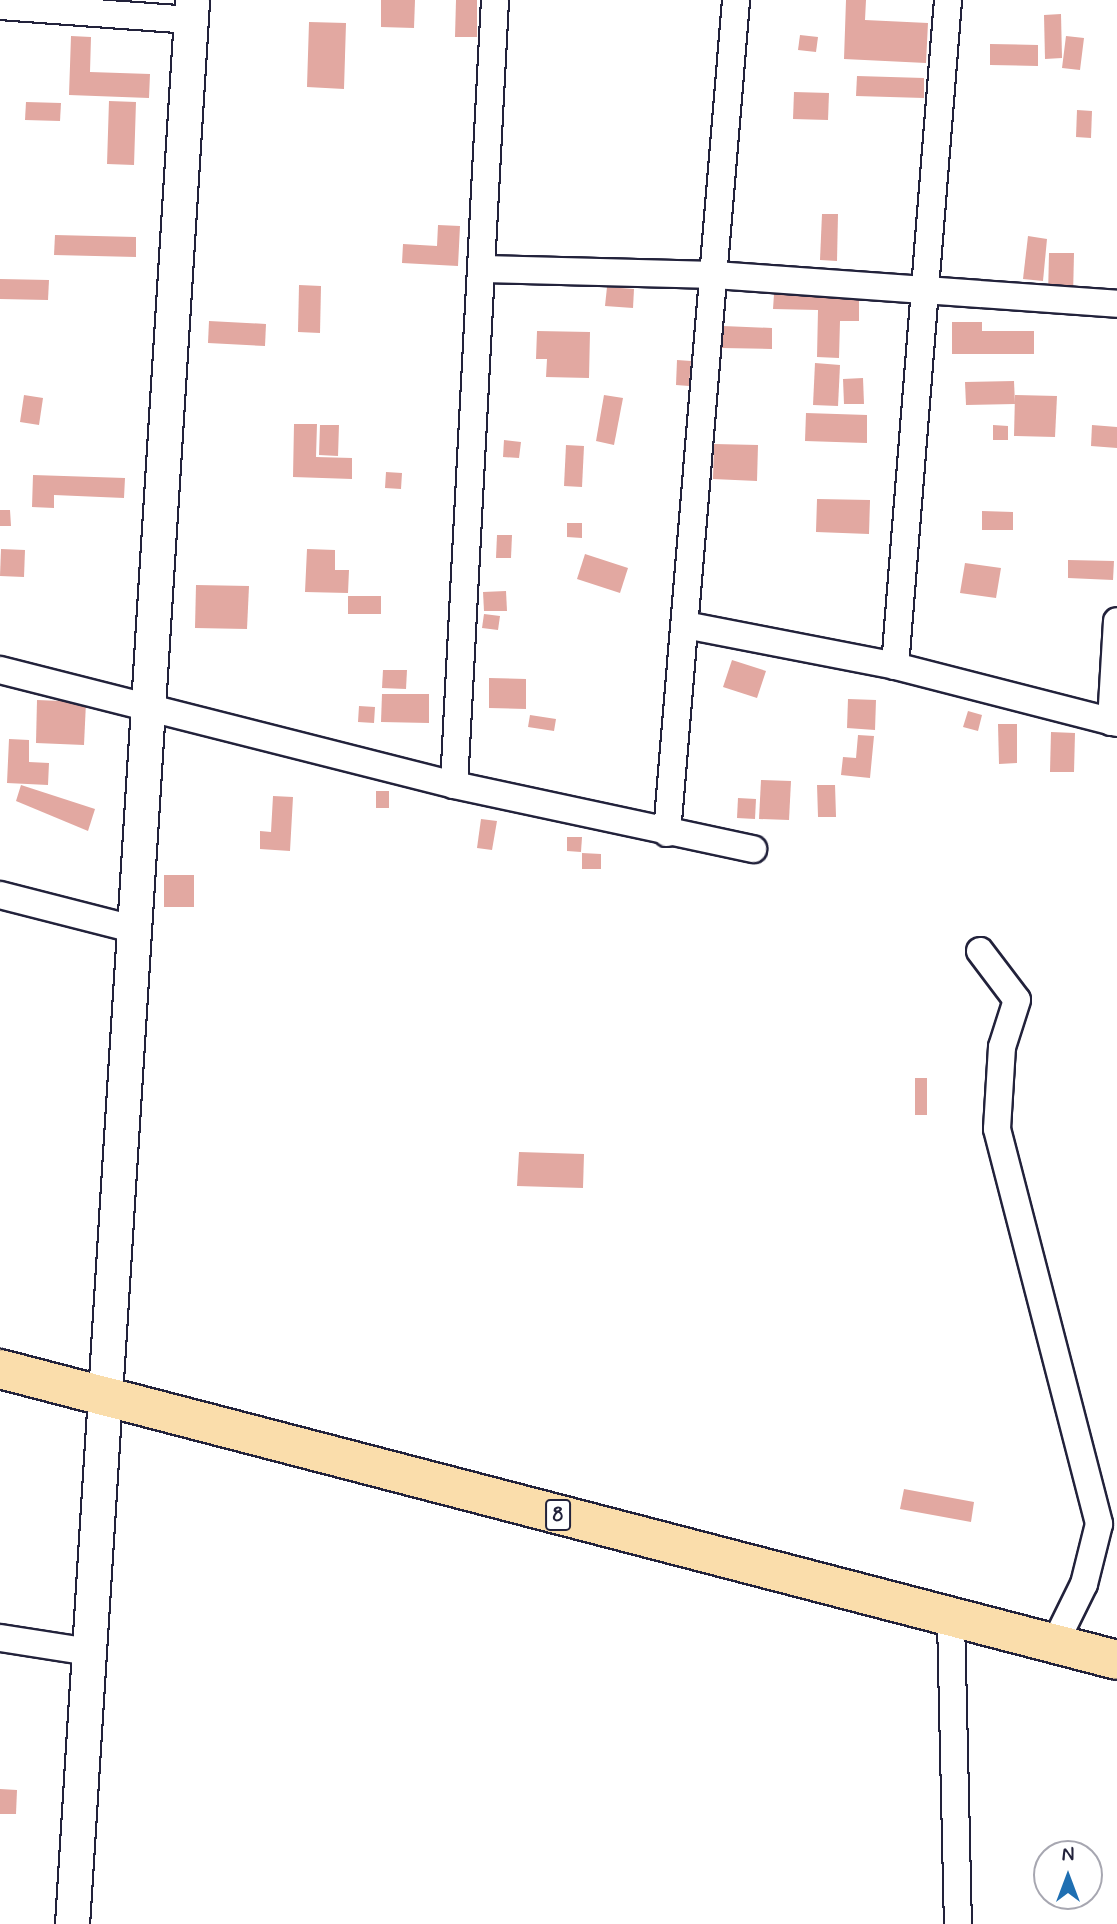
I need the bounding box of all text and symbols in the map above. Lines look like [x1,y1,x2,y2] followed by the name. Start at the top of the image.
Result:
[544,1498,572,1532] road number: 8
[1033,1840,1103,1910] north arrow
[1062,1843,1074,1868] text: N

